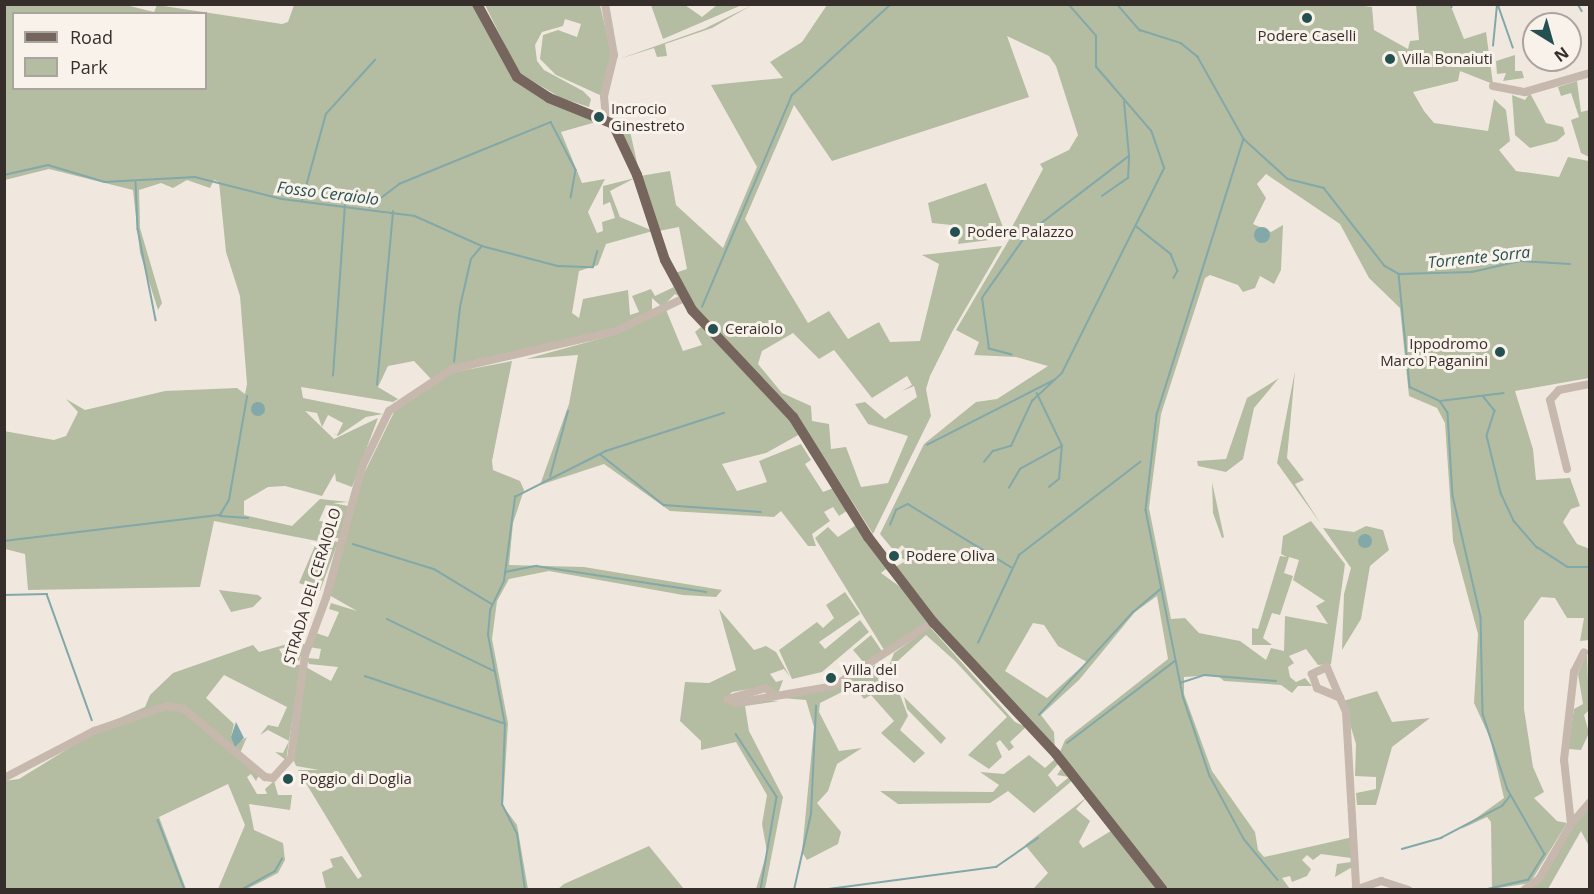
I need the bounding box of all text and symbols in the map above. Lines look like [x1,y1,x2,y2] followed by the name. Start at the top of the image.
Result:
[1300,11,1314,25] marker: Podere Caselli
[12,12,207,90] legend
[1522,12,1582,72] north arrow
[70,25,113,49] text: Road
[1258,27,1356,45] place label: Podere Caselli
[1550,42,1573,67] text: N
[1402,50,1493,68] place label: Villa Bonaiuti
[1383,52,1397,66] marker: Villa Bonaiuti
[70,55,108,79] text: Park
[611,99,685,134] place label: Incrocio Ginestreto
[592,110,606,124] marker: Incrocio Ginestreto
[276,177,380,209] water label: Fosso Ceraiolo
[967,223,1074,241] place label: Podere Palazzo
[948,225,962,239] marker: Podere Palazzo
[1427,242,1531,272] water label: Torrente Sorra
[725,320,783,338] place label: Ceraiolo
[706,322,720,336] marker: Ceraiolo
[1380,334,1488,369] place label: Ippodromo Marco Paganini
[1493,345,1507,359] marker: Ippodromo Marco Paganini
[280,506,344,666] street label: STRADA DEL CERAIOLO
[906,547,995,565] place label: Podere Oliva
[887,549,901,563] marker: Podere Oliva
[843,660,904,695] place label: Villa del Paradiso
[824,671,838,685] marker: Villa del Paradiso
[300,770,412,788] place label: Poggio di Doglia
[281,772,295,786] marker: Poggio di Doglia

